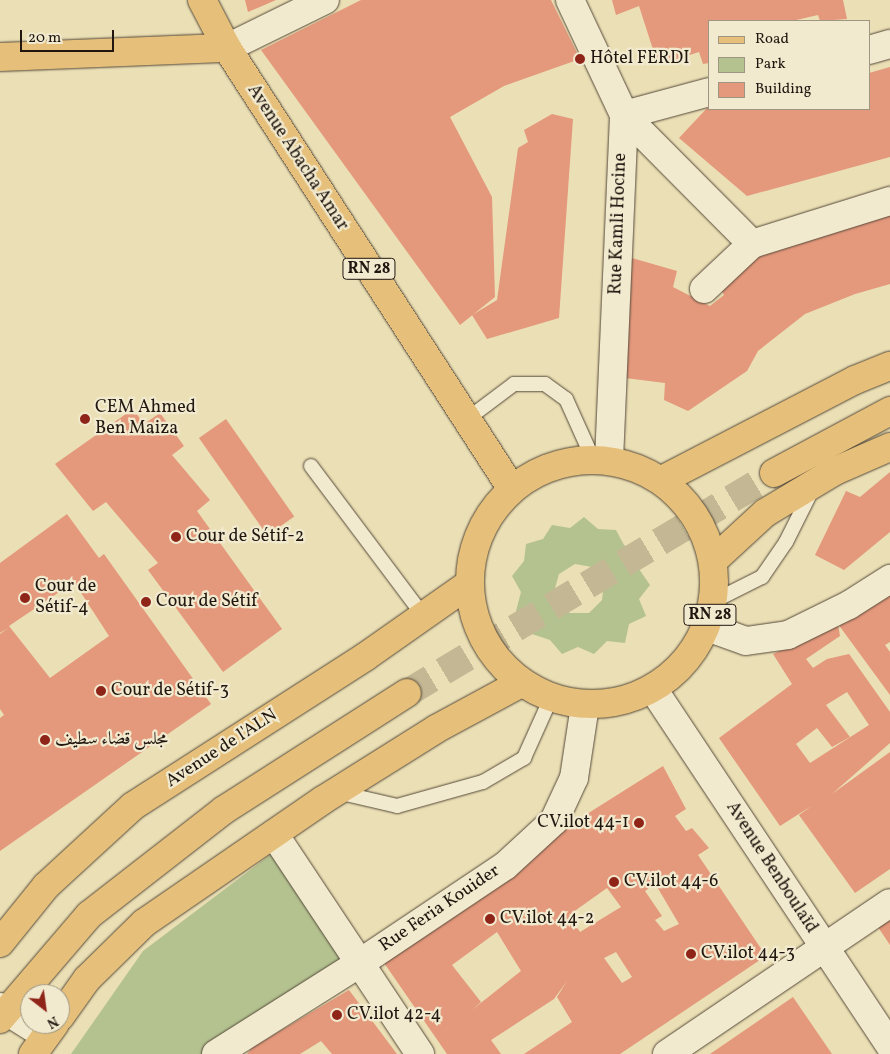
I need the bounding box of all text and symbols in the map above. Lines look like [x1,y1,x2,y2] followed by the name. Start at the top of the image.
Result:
[22,20,116,52] scale bar
[708,20,870,110] legend
[28,28,61,49] text: 20 m
[755,29,789,50] text: Road
[590,48,690,70] place label: Hôtel FERDI
[574,53,586,65] marker: Hôtel FERDI
[755,54,786,75] text: Park
[755,79,811,100] text: Building
[242,81,352,235] street label: Avenue Abacha Amar
[606,153,632,295] street label: Rue Kamli Hocine
[342,255,396,282] road number: RN 28
[95,398,196,440] place label: CEM Ahmed Ben Maiza
[79,413,91,425] marker: CEM Ahmed Ben Maiza
[186,526,304,548] place label: Cour de Sétif-2
[170,531,182,543] marker: Cour de Sétif-2
[35,577,96,620] place label: Cour de Sétif-4
[156,591,257,613] place label: Cour de Sétif
[19,592,31,604] marker: Cour de Sétif-4
[140,596,152,608] marker: Cour de Sétif
[682,602,738,628] road number: RN 28
[111,680,229,702] place label: Cour de Sétif-3
[95,685,107,697] marker: Cour de Sétif-3
[162,705,282,793] street label: Avenue de l'ALN
[55,729,168,751] place label: مجلس قضاء سطيف
[39,734,51,746] marker: مجلس قضاء سطيف
[720,798,822,938] street label: Avenue Benboulaïd
[537,812,629,834] place label: CV.ilot 44-1
[633,817,645,829] marker: CV.ilot 44-1
[376,861,504,957] street label: Rue Feria Kouider
[624,871,718,893] place label: CV.ilot 44-6
[608,876,620,888] marker: CV.ilot 44-6
[500,908,594,930] place label: CV.ilot 44-2
[484,913,496,925] marker: CV.ilot 44-2
[701,943,795,965] place label: CV.ilot 44-3
[685,948,697,960] marker: CV.ilot 44-3
[20,984,70,1034] north arrow
[347,1004,441,1026] place label: CV.ilot 42-4
[331,1009,343,1021] marker: CV.ilot 42-4
[43,1011,61,1032] text: N

